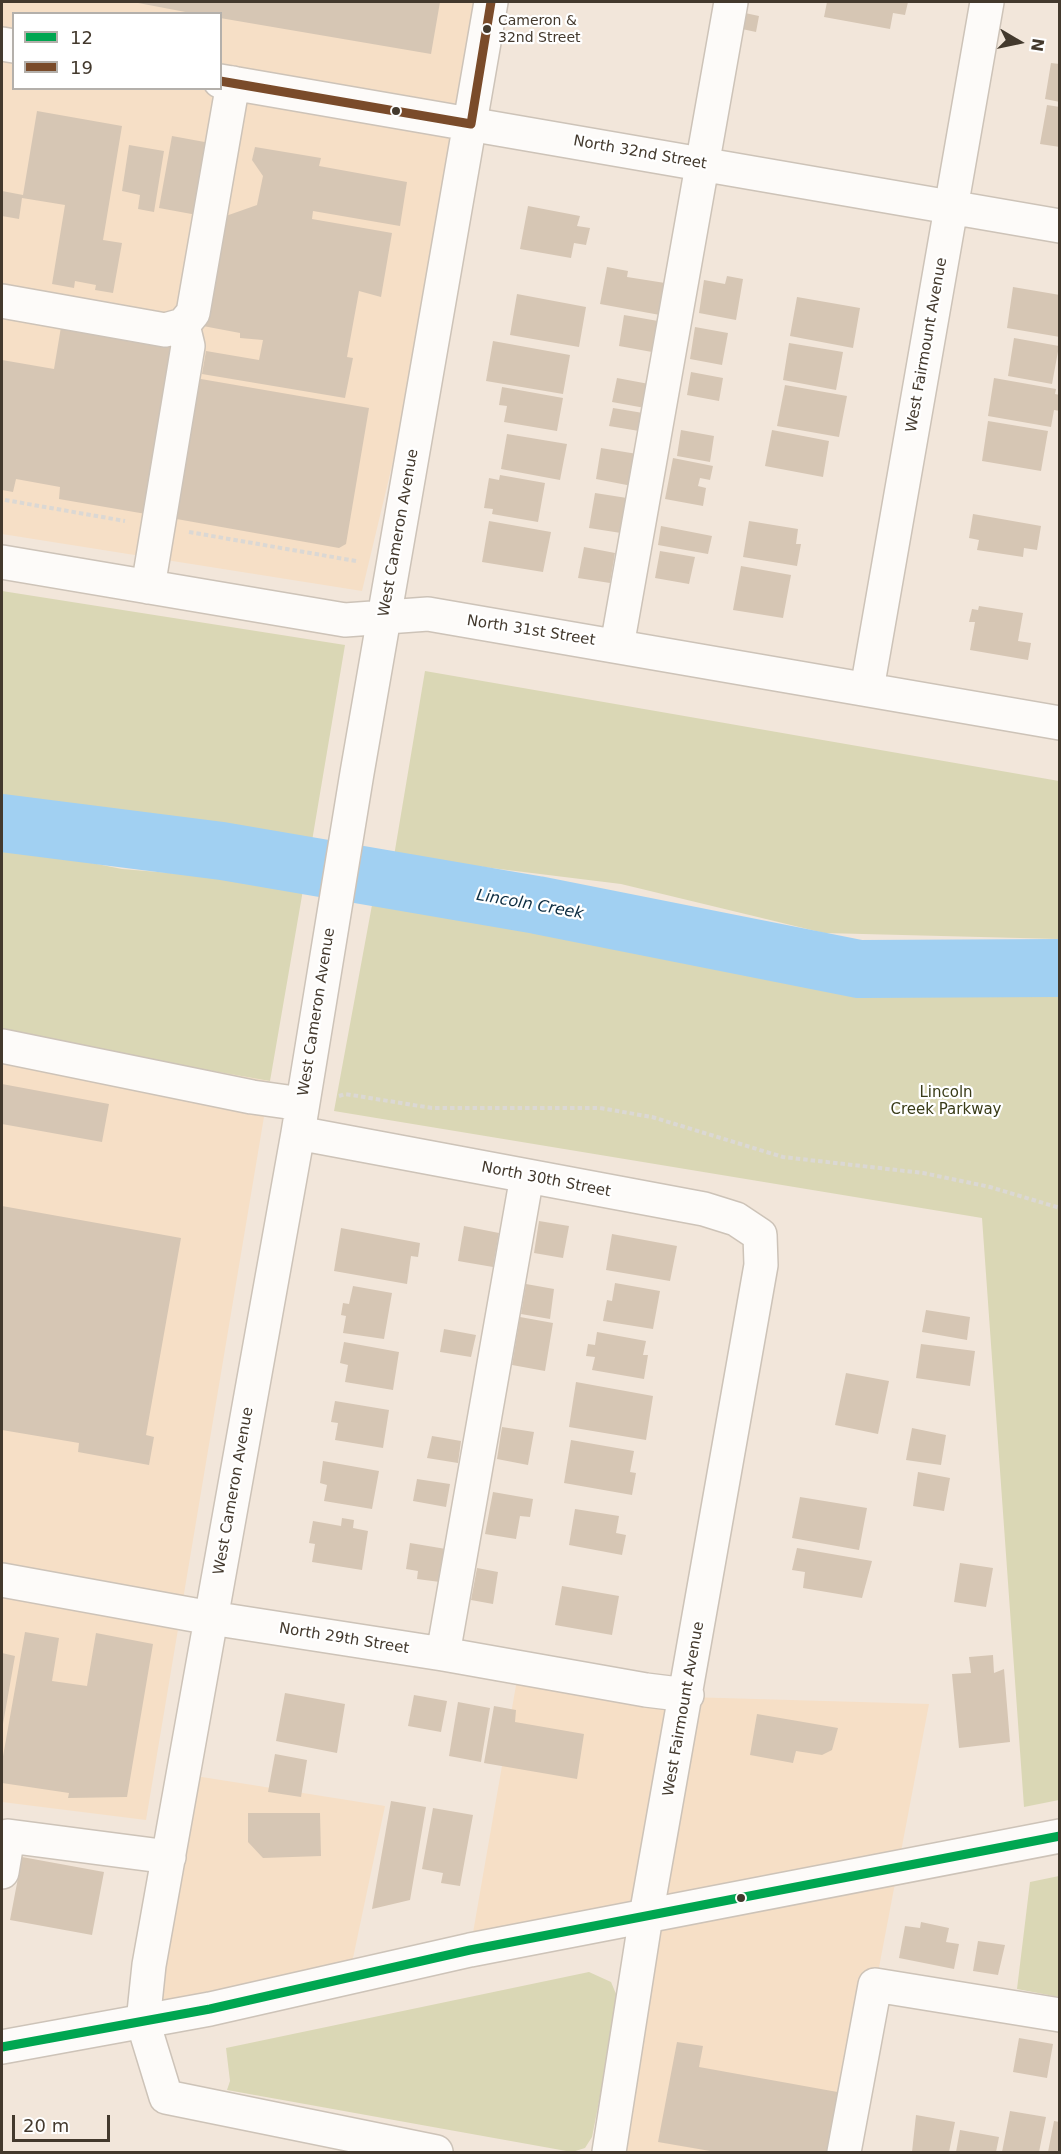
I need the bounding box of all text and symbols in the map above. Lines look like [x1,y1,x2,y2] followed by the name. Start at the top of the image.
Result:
[12,12,222,90] legend
[989,12,1049,72] north arrow
[498,13,581,46] place label: Cameron & 32nd Street
[481,23,493,35] marker: Cameron & 32nd Street
[70,27,93,48] text: 12
[1027,37,1048,53] text: N
[70,57,93,78] text: 19
[390,105,402,117] unlabelled marker
[572,132,708,174] street label: North 32nd Street
[903,256,951,434] street label: West Fairmount Avenue
[375,448,423,618] street label: West Cameron Avenue
[465,612,597,650] street label: North 31st Street
[475,886,585,924] water label: Lincoln Creek
[295,927,339,1097] street label: West Cameron Avenue
[891,1084,1001,1119] park label: Lincoln Creek Parkway
[480,1159,612,1201] street label: North 30th Street
[210,1406,258,1576] street label: West Cameron Avenue
[278,1620,410,1658] street label: North 29th Street
[660,1620,708,1798] street label: West Fairmount Avenue
[735,1892,747,1904] unlabelled marker
[15,2103,112,2141] scale bar
[23,2115,69,2136] text: 20 m

